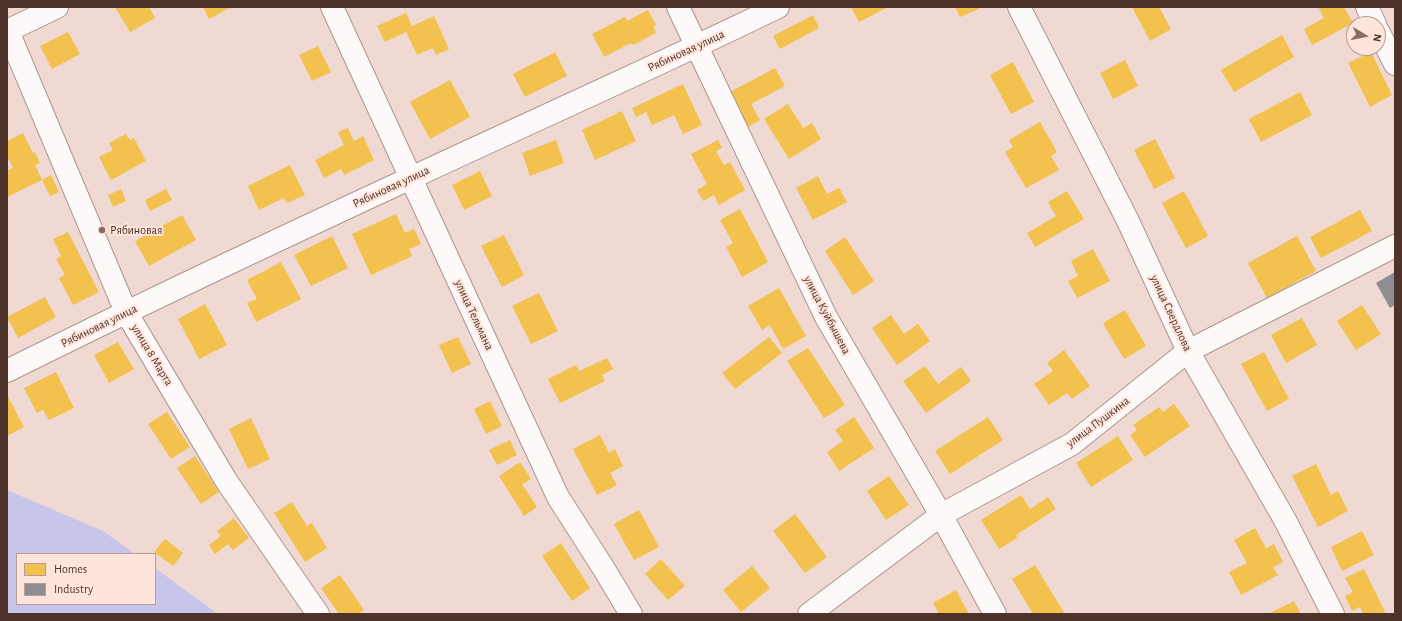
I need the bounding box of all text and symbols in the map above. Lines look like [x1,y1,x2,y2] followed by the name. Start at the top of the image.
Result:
[1346,16,1386,56] north arrow
[645,27,727,75] street label: Рябиновая улица
[1371,33,1383,43] text: N
[350,163,432,211] street label: Рябиновая улица
[110,223,162,237] place label: Рябиновая
[97,225,107,235] marker: Рябиновая
[800,273,854,357] street label: улица Куйбышева
[1147,273,1195,353] street label: улица Свердлова
[451,277,497,353] street label: улица Тельмана
[59,301,139,351] street label: Рябиновая улица
[128,322,176,388] street label: улица 8 Марта
[1064,394,1132,450] street label: улица Пушкина
[16,553,156,605] legend
[54,563,87,575] text: Homes
[54,583,93,595] text: Industry

